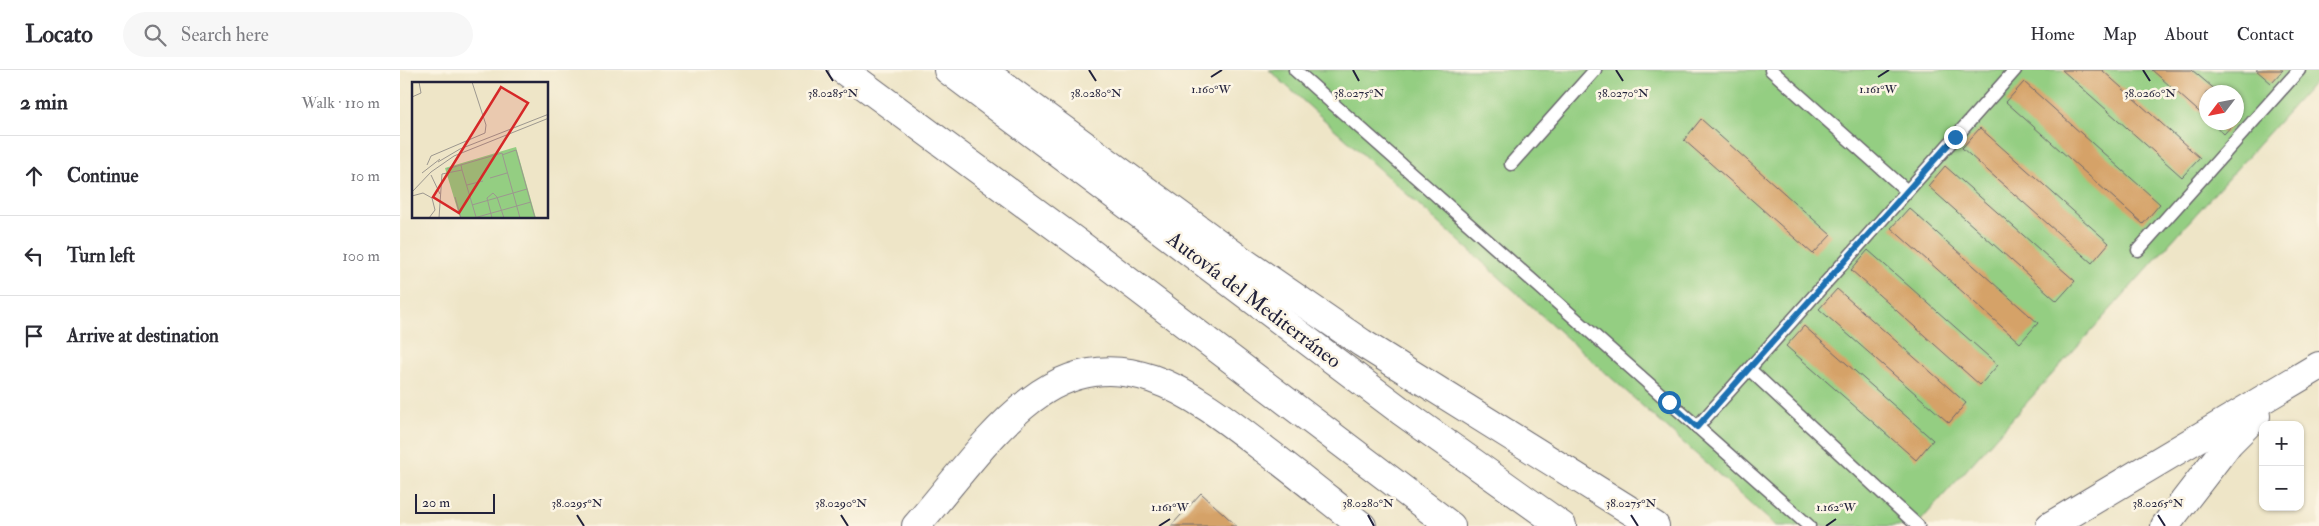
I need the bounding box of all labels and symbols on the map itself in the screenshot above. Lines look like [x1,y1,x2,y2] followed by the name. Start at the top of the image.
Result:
[412,82,549,219] inset map
[1191,82,1232,97] text: 1.160°W
[1859,82,1898,97] text: 1.161°W
[2199,85,2244,130] north arrow
[808,86,859,101] text: 38.0285°N
[1070,86,1122,101] text: 38.0280°N
[1334,86,1385,101] text: 38.0275°N
[1597,86,1649,101] text: 38.0270°N
[2124,86,2176,101] text: 38.0260°N
[1944,126,1967,149] route end
[1161,225,1347,374] street label: Autovía del Mediterráneo
[1658,391,1681,414] route start
[415,491,495,514] scale bar
[551,496,603,511] text: 38.0295°N
[815,496,867,511] text: 38.0290°N
[1342,496,1394,511] text: 38.0280°N
[1606,496,1657,511] text: 38.0275°N
[2132,496,2184,511] text: 38.0265°N
[1151,500,1190,515] text: 1.161°W
[1816,500,1856,515] text: 1.162°W

